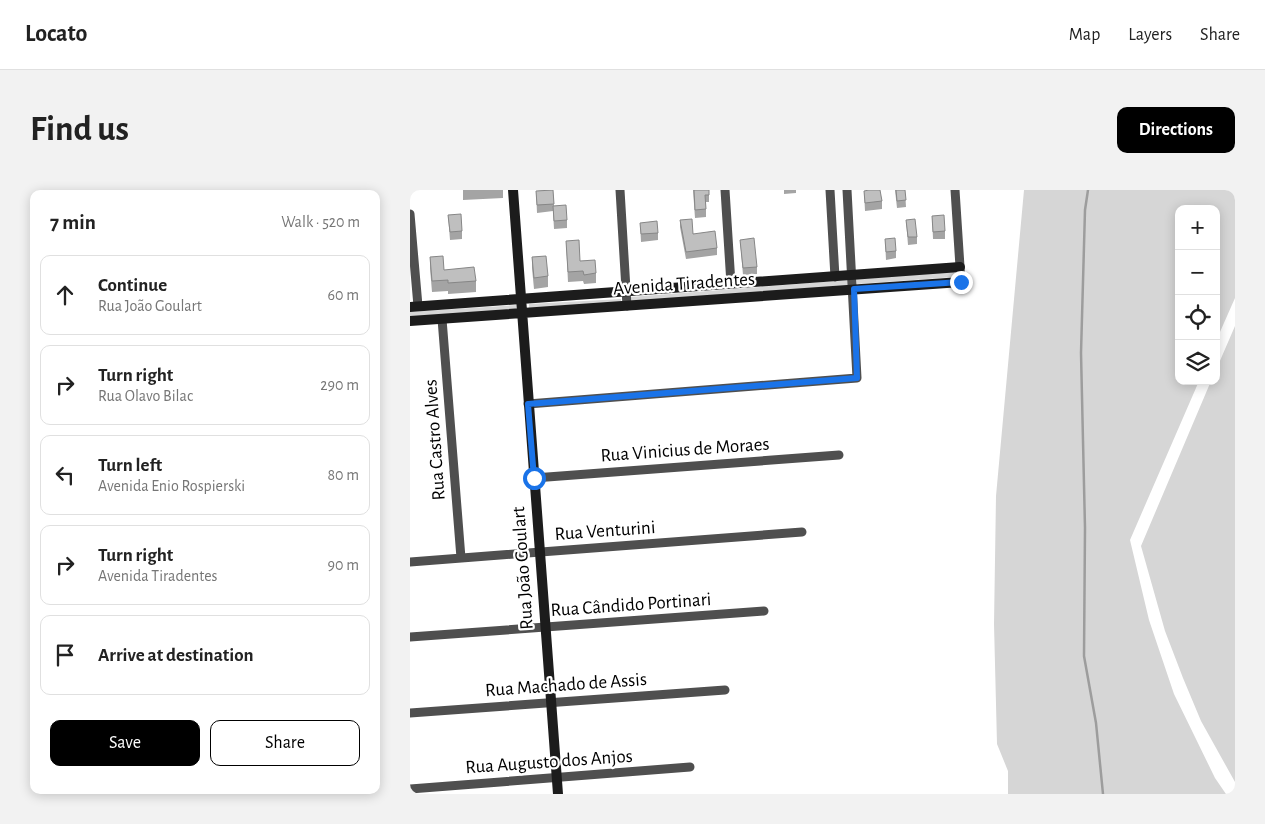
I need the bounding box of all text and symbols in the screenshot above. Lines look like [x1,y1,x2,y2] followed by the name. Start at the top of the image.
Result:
[25,22,87,46] text: Locato
[1069,26,1100,44] text: Map
[1128,26,1172,44] text: Layers
[1200,26,1240,44] text: Share
[1117,107,1235,153] button: Directions
[30,112,129,147] text: Find us
[1175,205,1220,385] map controls
[1175,205,1220,250] button: +
[50,212,96,233] text: 7 min
[281,214,360,230] text: Walk · 520 m
[1175,250,1220,295] button: −
[613,270,755,298] street label: Avenida Tiradentes
[950,271,973,294] route end
[98,276,167,295] text: Continue
[51,281,79,309] icon: ahead
[328,287,359,303] text: 60 m
[1175,295,1220,340] button: locate
[98,298,202,314] text: Rua João Goulart
[1175,340,1220,385] button: layers
[98,366,173,385] text: Turn right
[51,371,79,399] icon: right
[320,377,359,393] text: 290 m
[421,379,449,501] street label: Rua Castro Alves
[98,388,193,404] text: Rua Olavo Bilac
[600,435,770,465] street label: Rua Vinicius de Moraes
[98,456,162,475] text: Turn left
[51,461,79,489] icon: left
[328,467,359,483] text: 80 m
[523,467,546,490] route start
[98,478,245,494] text: Avenida Enio Rospierski
[509,506,537,630] street label: Rua João Goulart
[554,518,656,544] street label: Rua Venturini
[98,546,173,565] text: Turn right
[51,551,79,579] icon: right
[328,557,359,573] text: 90 m
[98,568,218,584] text: Avenida Tiradentes
[550,590,712,620] street label: Rua Cândido Portinari
[51,641,79,669] icon: arrive
[98,646,254,665] text: Arrive at destination
[485,670,647,700] street label: Rua Machado de Assis
[50,720,200,766] button: Save
[210,720,360,766] button: Share
[465,747,633,777] street label: Rua Augusto dos Anjos

